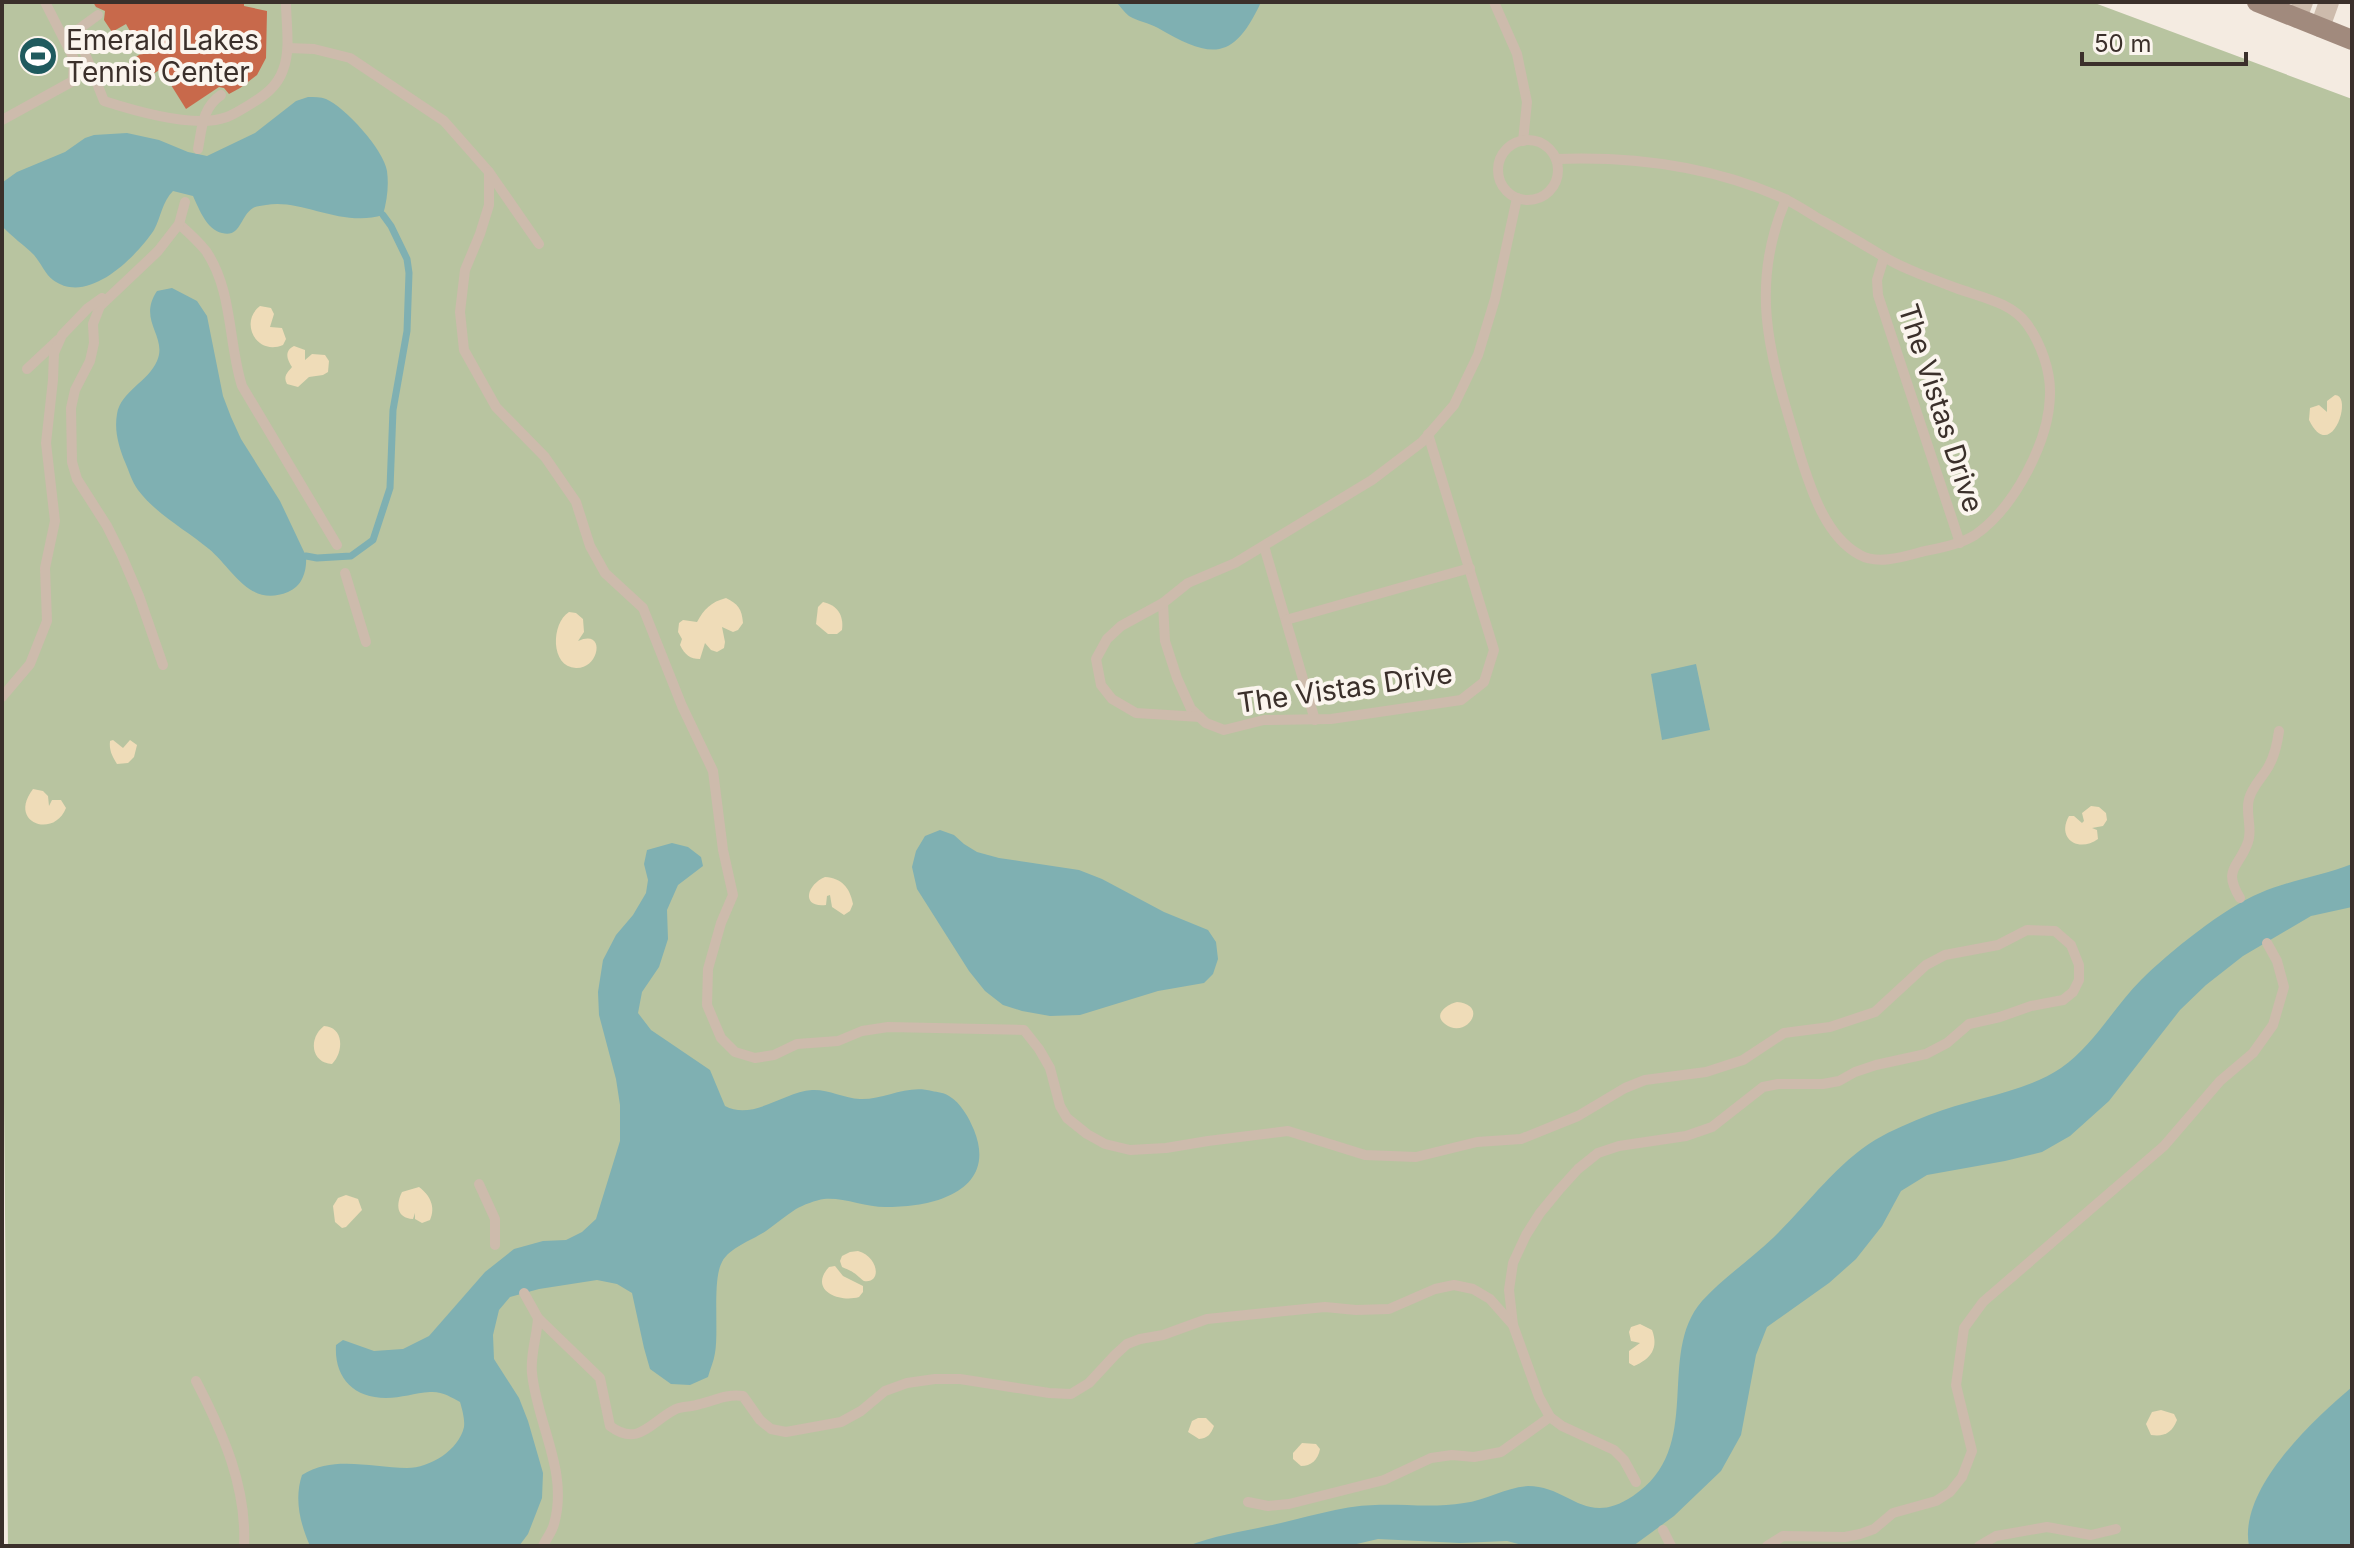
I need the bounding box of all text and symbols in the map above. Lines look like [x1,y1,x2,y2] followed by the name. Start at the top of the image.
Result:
[2082,16,2246,66] scale bar
[66,23,259,89] place label: Emerald Lakes Tennis Center
[2094,29,2152,58] text: 50 m
[17,35,59,77] sports icon: Emerald Lakes Tennis Center
[1891,300,1991,516] street label: The Vistas Drive
[1235,656,1455,720] street label: The Vistas Drive

